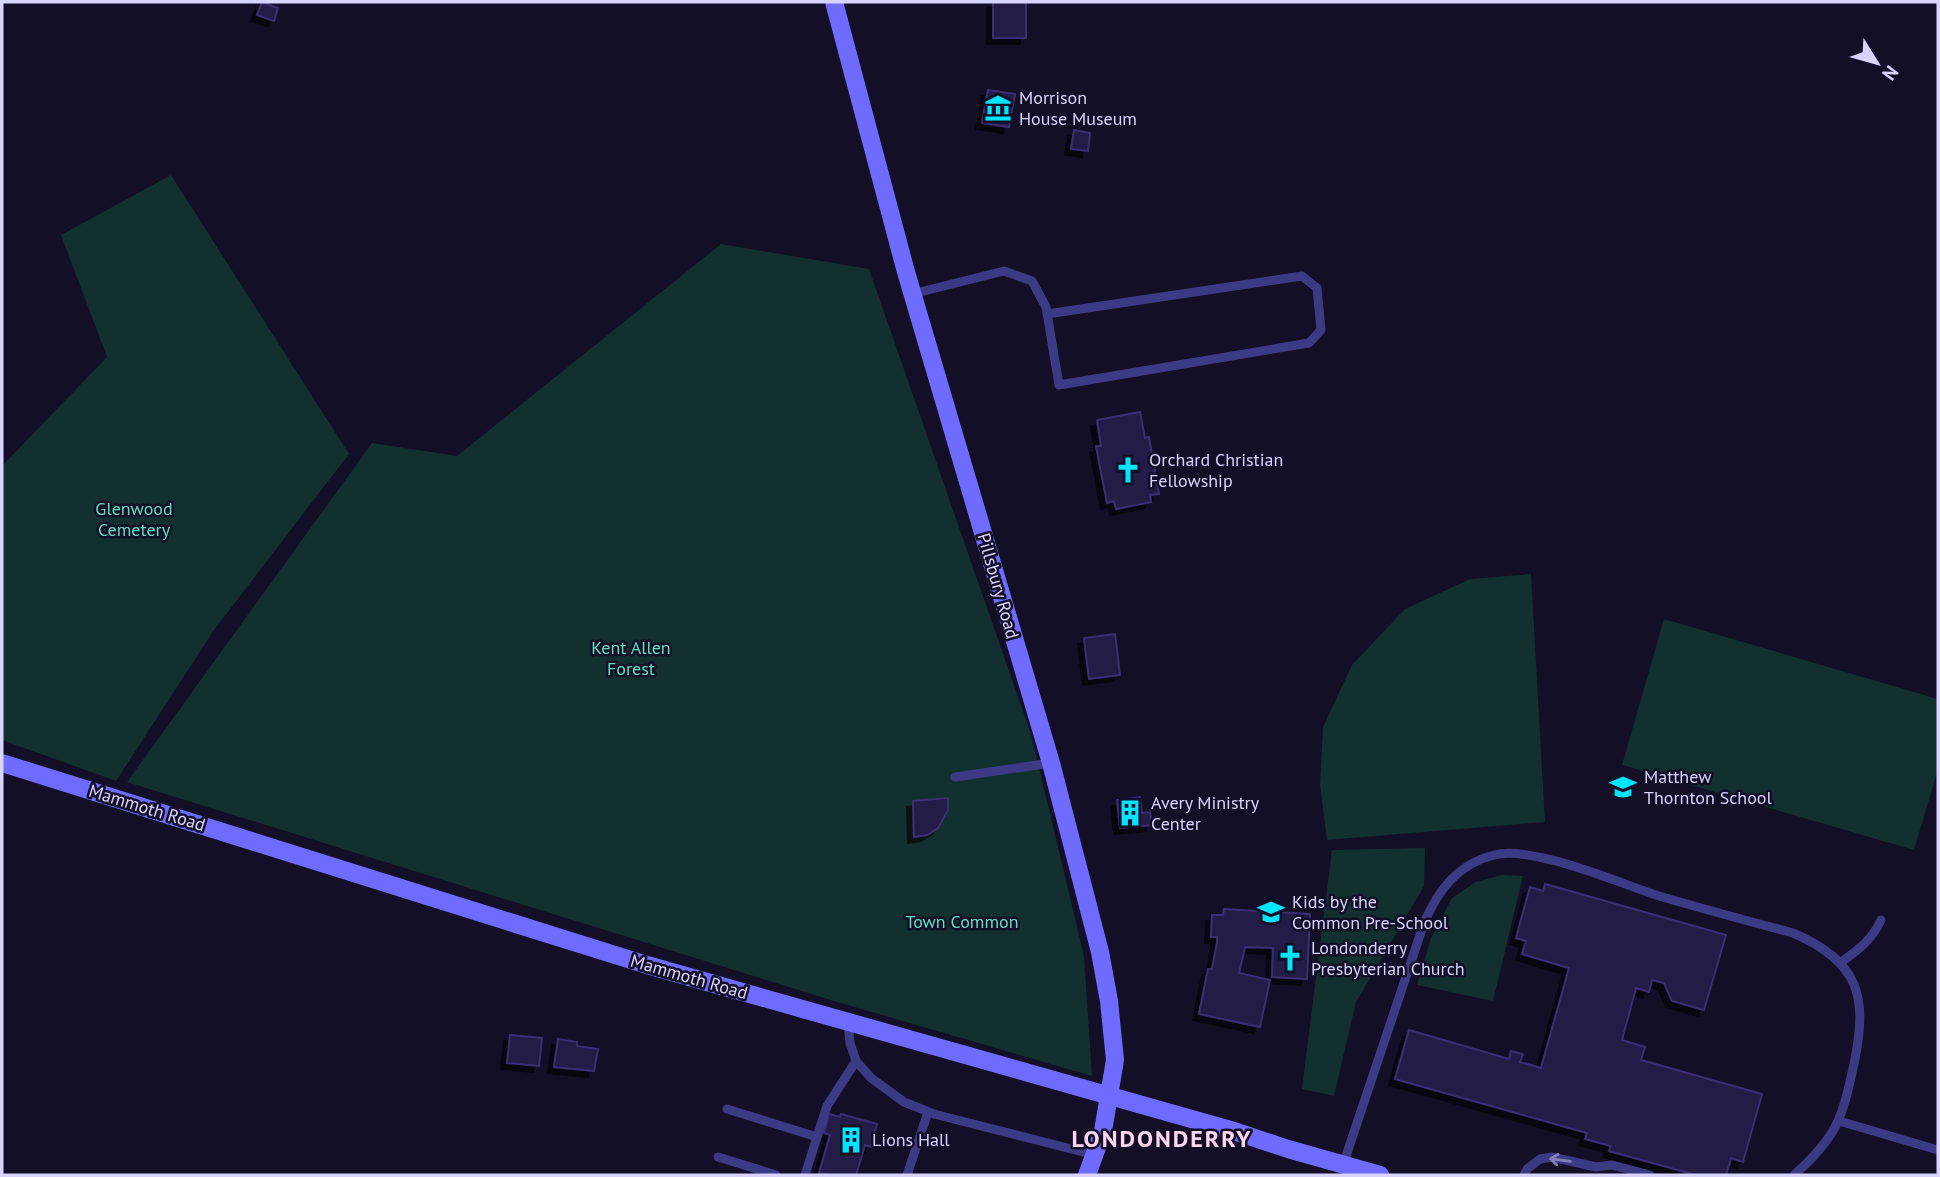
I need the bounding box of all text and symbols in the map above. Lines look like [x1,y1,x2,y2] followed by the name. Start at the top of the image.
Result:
[1842,28,1912,98] north arrow
[1877,61,1904,85] text: N
[1019,86,1137,130] place label: Morrison House Museum
[983,93,1013,123] museum icon: Morrison House Museum
[1149,448,1283,492] place label: Orchard Christian Fellowship
[1113,455,1143,485] church icon: Orchard Christian Fellowship
[95,497,173,541] park label: Glenwood Cemetery
[972,530,1025,642] street label: Pillsbury Road
[591,636,671,680] park label: Kent Allen Forest
[1644,765,1772,809] place label: Matthew Thornton School
[1608,772,1638,802] school or university icon: Matthew Thornton School
[86,779,208,836] street label: Mammoth Road
[1151,791,1260,835] place label: Avery Ministry Center
[1115,798,1145,828] building icon: Avery Ministry Center
[1292,890,1449,934] place label: Kids by the Common Pre-School
[1256,897,1286,927] school or university icon: Kids by the Common Pre-School
[905,910,1019,933] park label: Town Common
[1311,936,1465,980] place label: Londonderry Presbyterian Church
[1275,943,1305,973] church icon: Londonderry Presbyterian Church
[628,949,750,1004] street label: Mammoth Road
[1071,1123,1253,1154] district label: LONDONDERRY
[836,1125,866,1155] building icon: Lions Hall
[872,1128,950,1151] place label: Lions Hall
[1549,1153,1572,1166] one-way arrow

